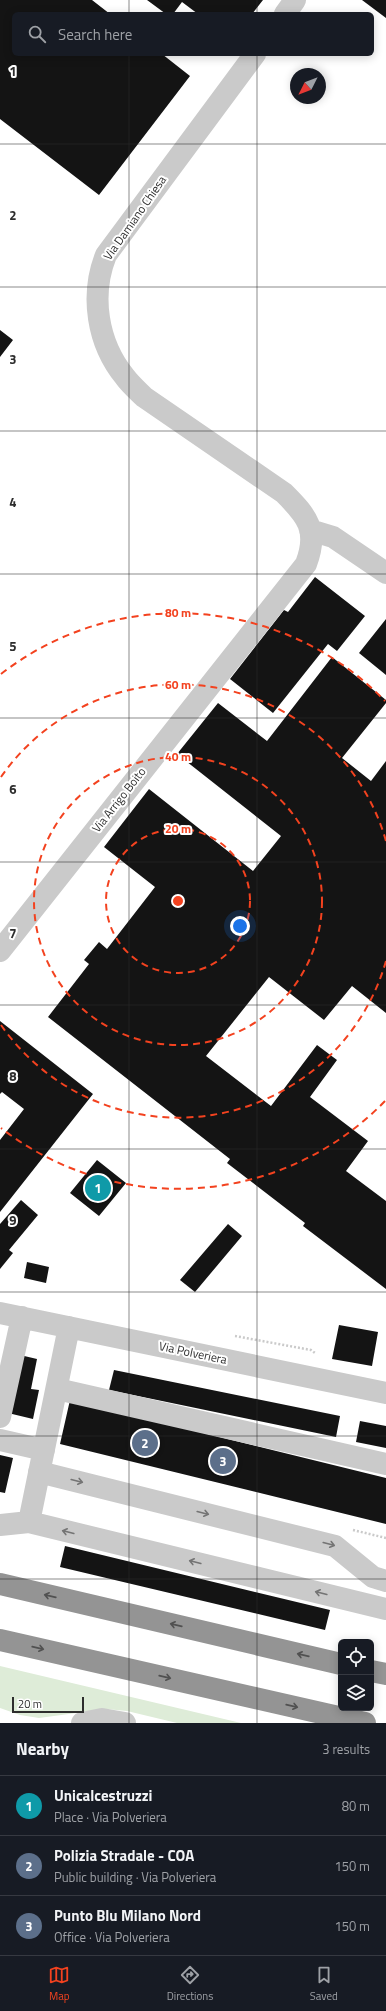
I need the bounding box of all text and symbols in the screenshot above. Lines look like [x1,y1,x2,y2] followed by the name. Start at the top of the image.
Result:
[12,12,374,56] search box
[26,23,48,45] icon: search
[58,23,132,46] text: Search here
[9,61,17,81] text: 1
[290,68,326,104] north arrow
[98,172,171,264] street label: Via Damiano Chiesa
[9,205,17,225] text: 2
[9,349,17,369] text: 3
[9,492,17,512] text: 4
[165,603,191,622] text: 80 m
[9,636,17,656] text: 5
[165,675,191,694] text: 60 m
[165,747,191,766] text: 40 m
[87,763,150,836] street label: Via Arrigo Boito
[9,779,17,799] text: 6
[165,819,191,838] text: 20 m
[171,894,185,908] centre of rings
[230,916,250,936] your location
[9,923,17,943] text: 7
[9,1066,17,1086] text: 8
[85,1173,111,1203] pin: 1
[9,1210,17,1230] text: 9
[157,1336,229,1369] street label: Via Polveriera
[132,1428,158,1458] pin: 2
[210,1446,236,1476] pin: 3
[70,1478,83,1485] one-way arrow
[196,1509,209,1517] one-way arrow
[62,1527,75,1535] one-way arrow
[322,1541,335,1549] one-way arrow
[188,1558,201,1566] one-way arrow
[315,1588,328,1596] one-way arrow
[44,1591,57,1599] one-way arrow
[170,1621,183,1629] one-way arrow
[338,1639,374,1711] map controls
[338,1639,374,1675] button: locate
[31,1645,44,1653] one-way arrow
[297,1651,310,1658] one-way arrow
[158,1674,171,1682] one-way arrow
[338,1675,374,1711] button: layers
[12,1695,84,1714] scale bar
[18,1696,42,1712] text: 20 m
[285,1703,298,1711] one-way arrow
[16,1736,69,1762] text: Nearby
[322,1739,370,1759] text: 3 results
[54,1784,153,1807] text: Unicalcestruzzi
[25,1796,33,1816] text: 1
[342,1796,370,1816] text: 80 m
[54,1807,167,1827] text: Place · Via Polveriera
[54,1844,194,1867] text: Polizia Stradale - COA
[25,1856,33,1876] text: 2
[334,1856,370,1876] text: 150 m
[54,1867,216,1887] text: Public building · Via Polveriera
[54,1904,201,1927] text: Punto Blu Milano Nord
[25,1916,33,1936] text: 3
[334,1916,370,1936] text: 150 m
[54,1927,170,1947] text: Office · Via Polveriera
[48,1964,70,2004] tab: Map
[167,1964,213,2004] tab: Directions
[310,1964,338,2004] tab: Saved

